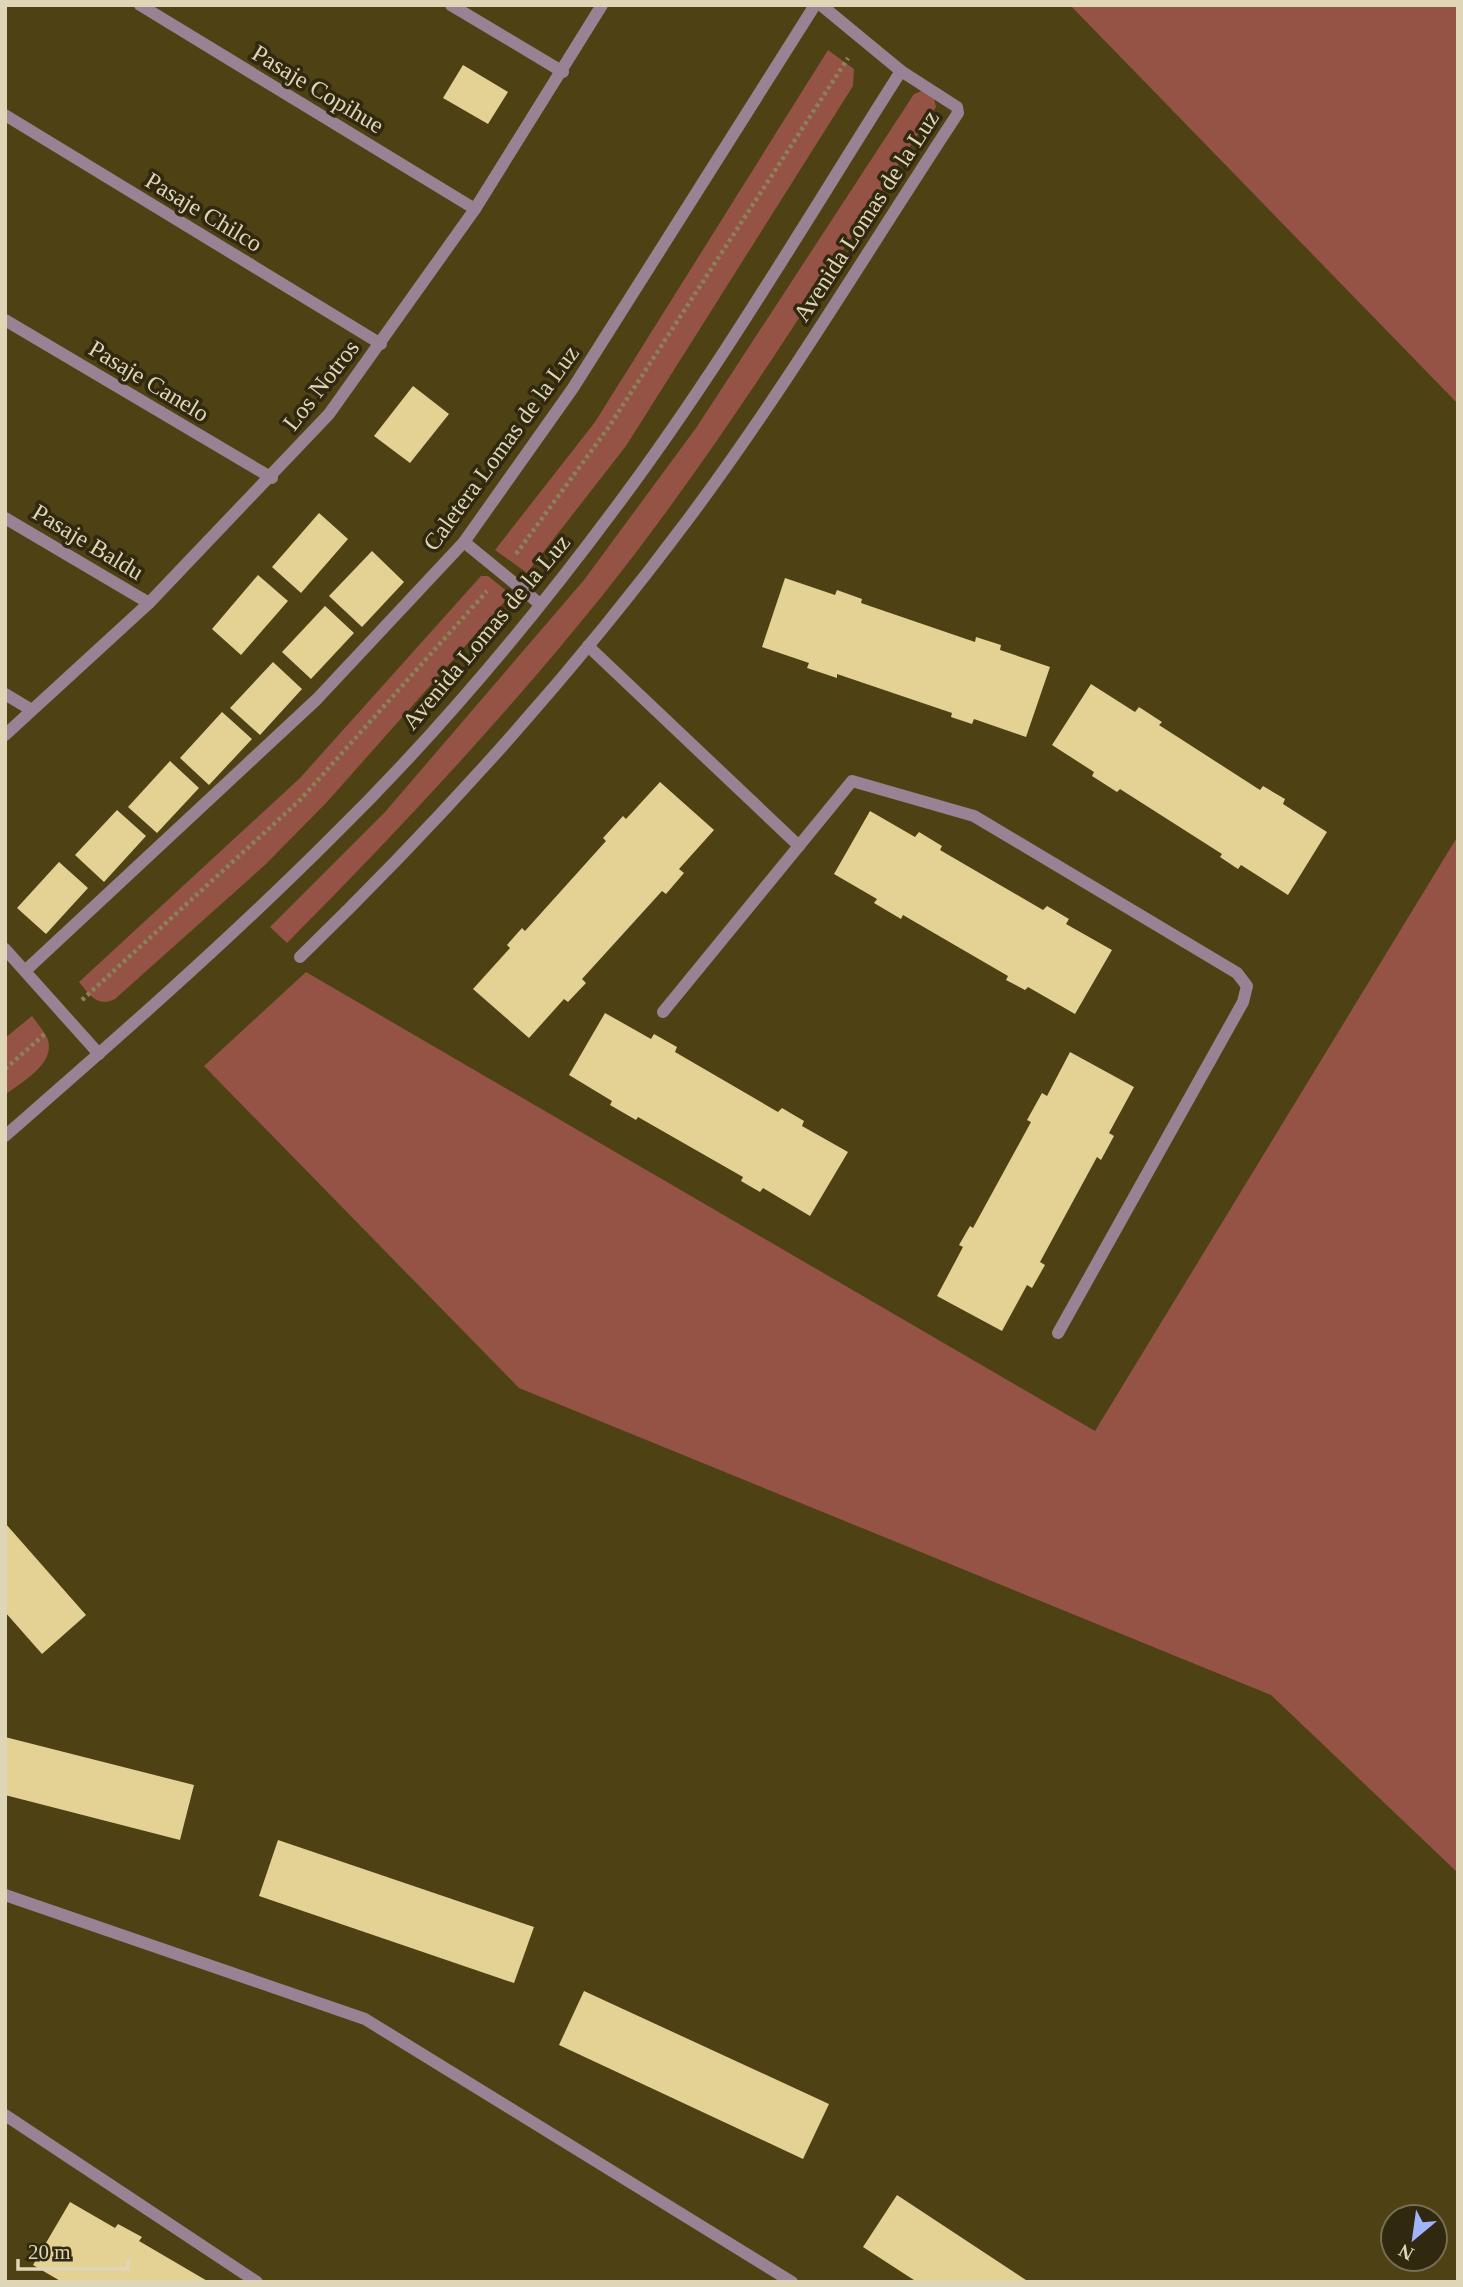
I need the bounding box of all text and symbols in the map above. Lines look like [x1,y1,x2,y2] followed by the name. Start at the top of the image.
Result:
[248,40,388,138] street label: Pasaje Copihue
[788,106,944,326] street label: Avenida Lomas de la Luz
[141,167,267,257] street label: Pasaje Chilco
[84,335,214,427] street label: Pasaje Canelo
[278,335,364,435] street label: Los Notros
[418,341,584,555] street label: Caletera Lomas de la Luz
[28,499,148,585] street label: Pasaje Baldu
[397,529,575,735] street label: Avenida Lomas de la Luz
[1379,2203,1449,2273] north arrow
[18,2228,128,2272] scale bar
[28,2240,71,2264] text: 20 m
[1395,2240,1417,2265] text: N

